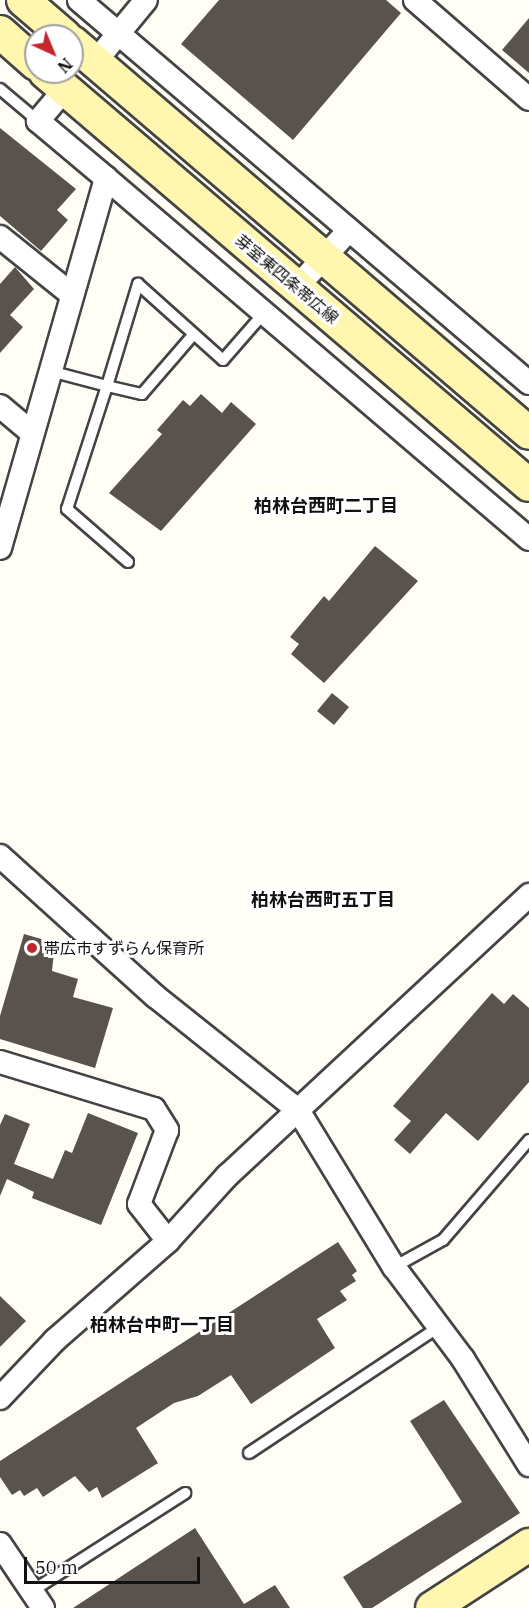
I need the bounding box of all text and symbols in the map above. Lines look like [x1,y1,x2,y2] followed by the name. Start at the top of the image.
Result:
[24,24,84,84] north arrow
[54,54,77,77] text: N
[232,231,342,327] street label: 芽室東四条帯広線
[254,495,398,517] district label: 柏林台西町二丁目
[251,889,395,911] district label: 柏林台西町五丁目
[44,938,204,958] place label: 帯広市すずらん保育所
[25,941,39,955] marker: 帯広市すずらん保育所
[90,1314,234,1336] district label: 柏林台中町一丁目
[27,1545,202,1583] scale bar
[35,1556,78,1579] text: 50 m

